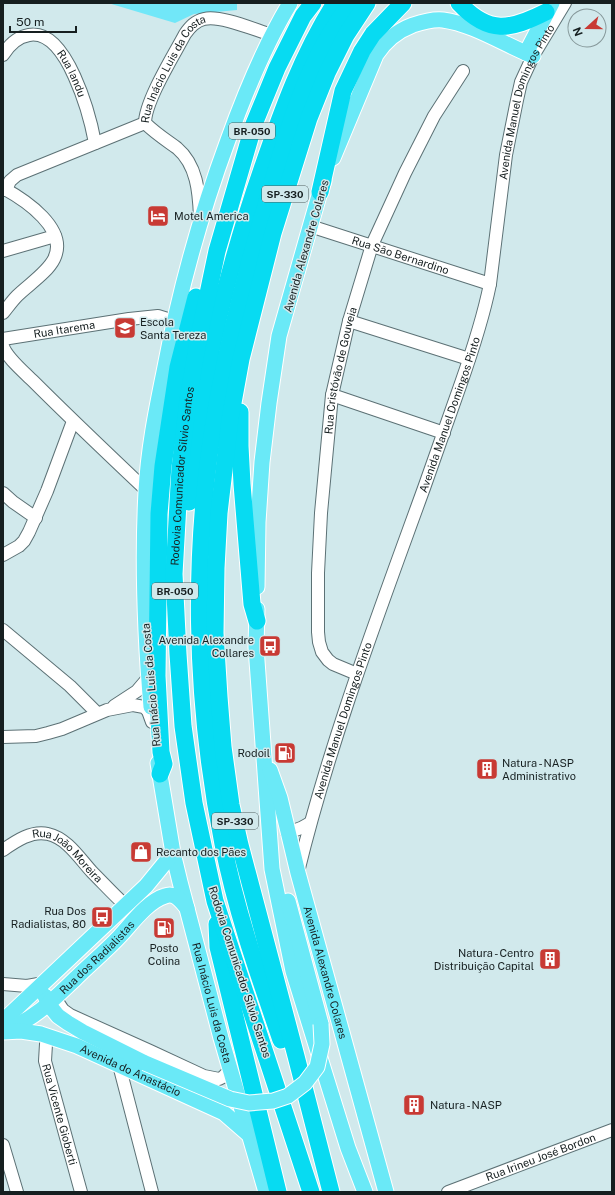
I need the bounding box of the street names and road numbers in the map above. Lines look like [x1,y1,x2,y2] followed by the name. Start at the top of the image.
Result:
[139,13,207,124] street label: Rua Inácio Luis da Costa
[497,22,557,180] street label: Avenida Manuel Domingos Pinto
[55,48,88,99] street label: Rua Iandu
[229,123,275,139] road number: BR-050
[281,178,331,314] street label: Avenida Alexandre Colares
[262,186,308,202] road number: SP-330
[350,234,451,276] street label: Rua São Bernardino
[322,305,359,435] street label: Rua Cristóvão de Gouveia
[33,318,96,340] street label: Rua Itarema
[417,335,482,494] street label: Avenida Manuel Domingos Pinto
[168,385,196,566] street label: Rodovia Comunicador Silvio Santos
[152,583,198,599] road number: BR-050
[140,623,162,747] street label: Rua Inácio Luis da Costa
[312,641,374,800] street label: Avenida Manuel Domingos Pinto
[212,813,258,829] road number: SP-330
[31,827,105,885] street label: Rua João Moreira
[207,885,274,1060] street label: Rodovia Comunicador Silvio Santos
[301,905,350,1041] street label: Avenida Alexandre Colares
[57,918,137,997] street label: Rua dos Radialistas
[190,941,234,1064] street label: Rua Inácio Luis da Costa
[78,1042,183,1099] street label: Avenida do Anastácio
[40,1062,79,1167] street label: Rua Vicente Gioberti
[484,1131,597,1183] street label: Rua Irineu José Bordon

